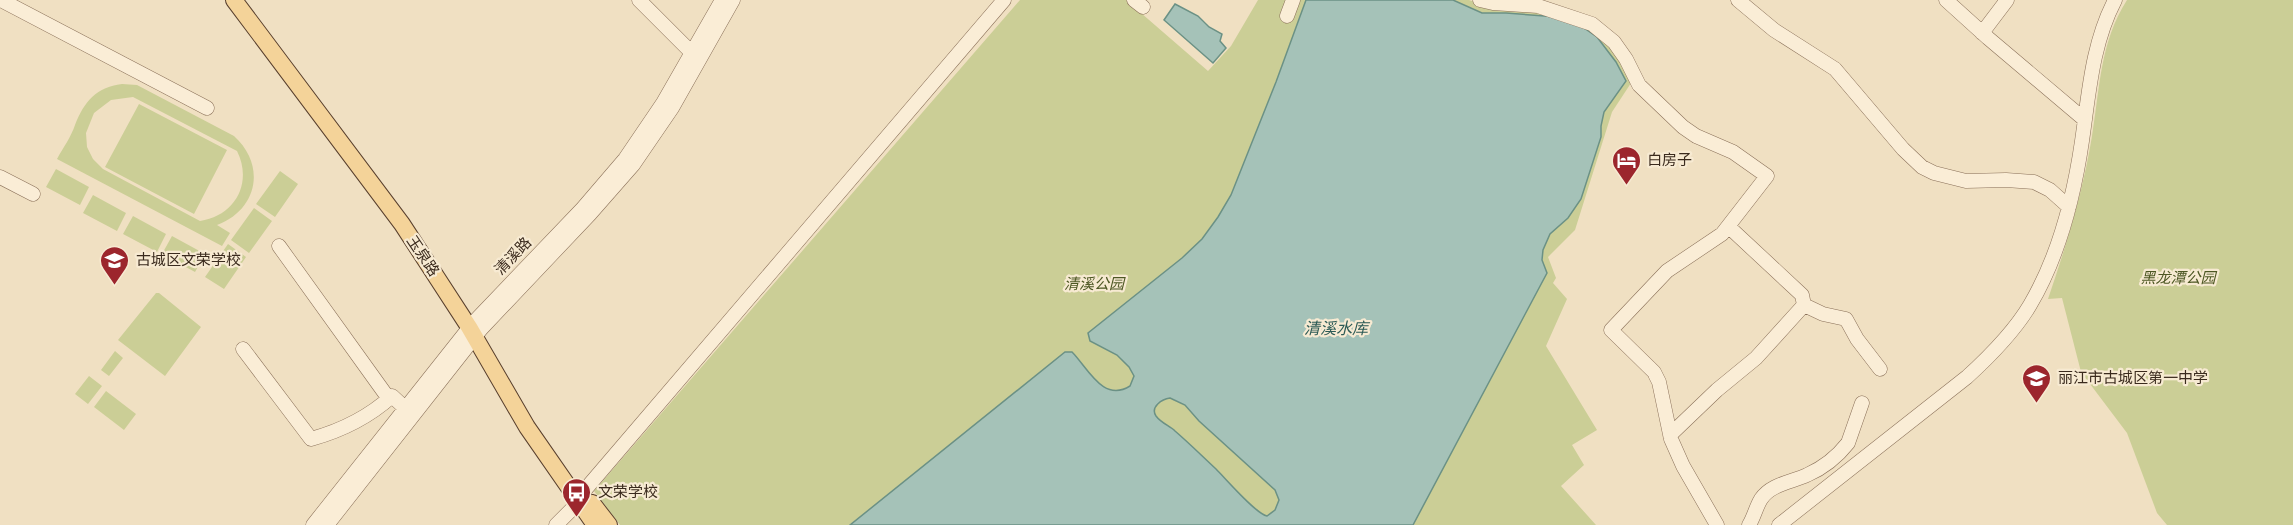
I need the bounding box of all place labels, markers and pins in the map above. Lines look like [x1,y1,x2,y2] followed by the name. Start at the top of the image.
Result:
[1610,144,1642,186] hotel icon: 白房子
[1647,149,1692,170] place label: 白房子
[99,244,131,286] school or university icon: 古城区文荣学校
[136,249,241,270] place label: 古城区文荣学校
[2021,362,2053,404] school or university icon: 丽江市古城区第一中学
[2058,367,2208,388] place label: 丽江市古城区第一中学
[561,476,593,518] bus stop icon: 文荣学校
[598,481,658,502] place label: 文荣学校

